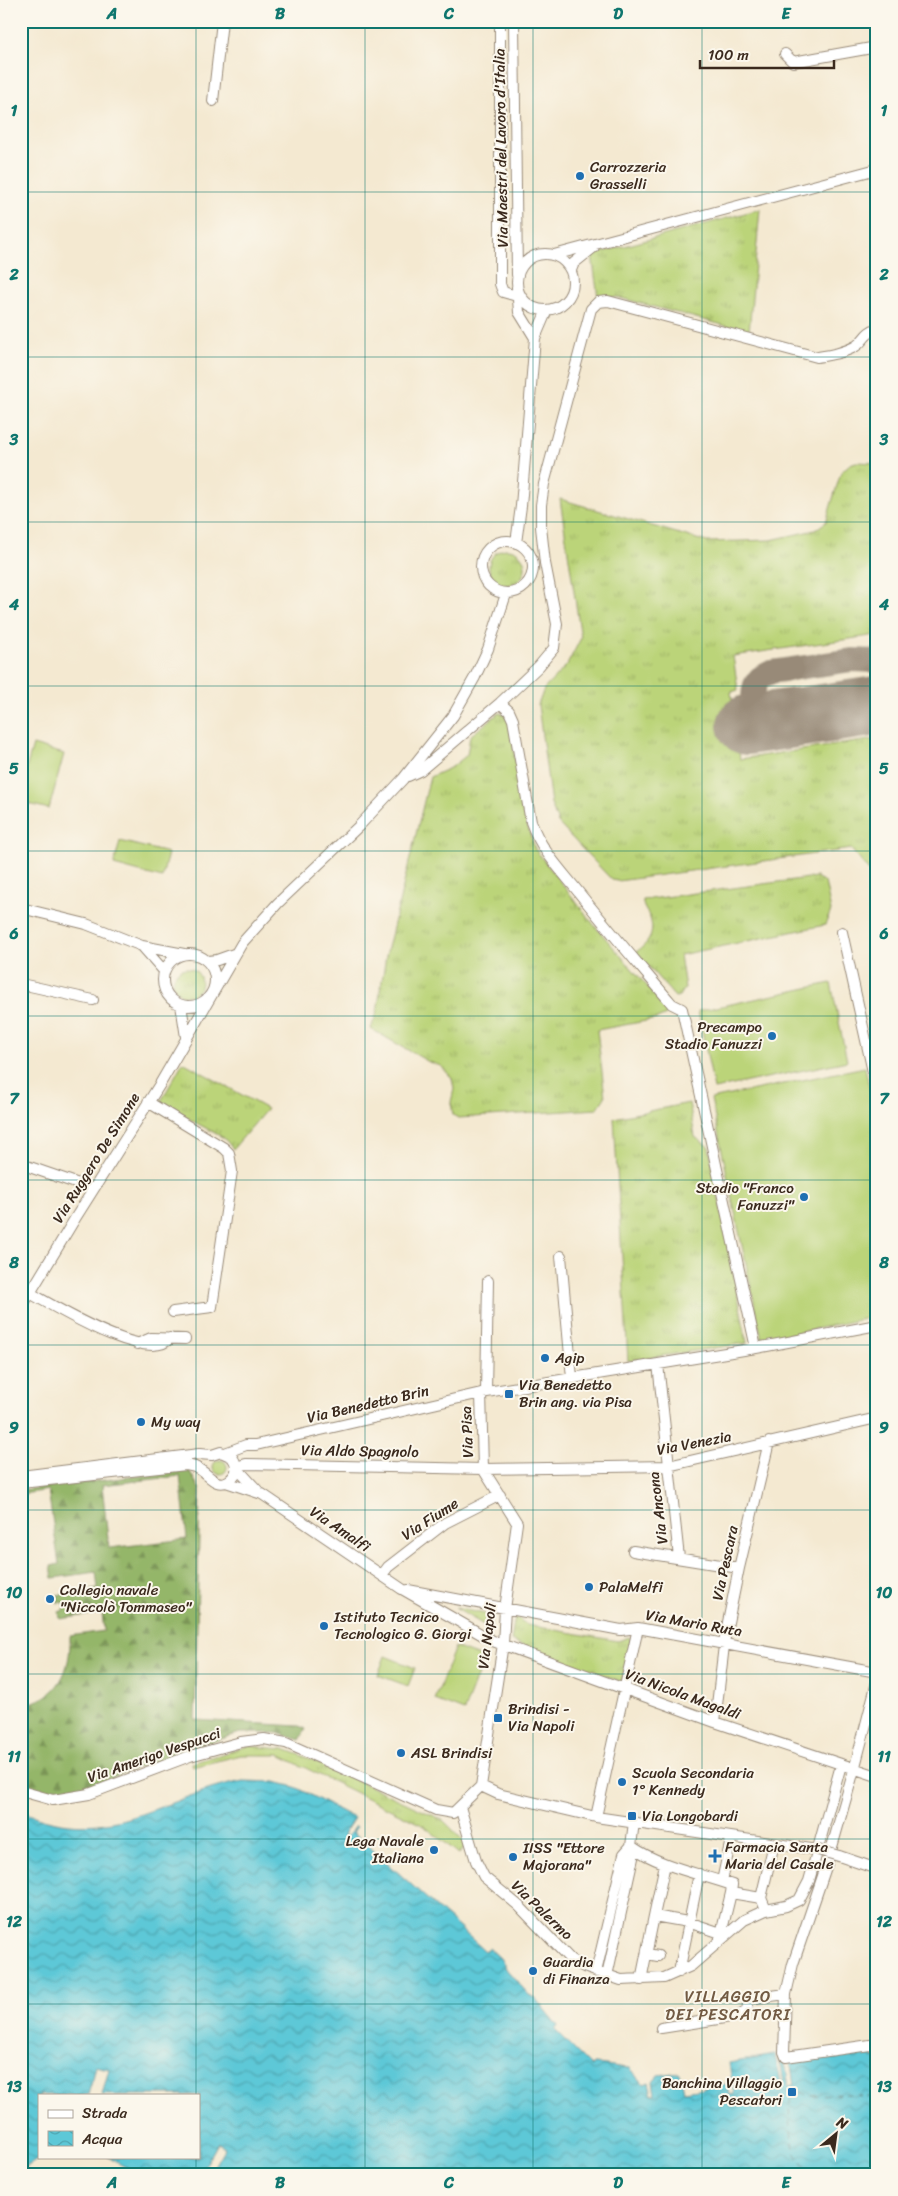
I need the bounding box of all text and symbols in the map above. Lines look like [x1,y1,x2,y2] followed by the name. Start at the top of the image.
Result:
[106,0,117,28] text: A
[275,0,286,28] text: B
[443,0,455,28] text: C
[613,0,623,28] text: D
[782,0,792,28] text: E
[700,38,834,70] scale bar
[708,42,749,68] text: 100 m
[486,48,516,248] street label: Via Maestri del Lavoro d'Italia
[11,96,18,125] text: 1
[881,96,888,125] text: 1
[590,154,667,197] place label: Carrozzeria Grasselli
[574,170,586,182] marker: Carrozzeria Grasselli
[8,260,19,289] text: 2
[878,260,889,289] text: 2
[9,425,19,454] text: 3
[879,425,889,454] text: 3
[8,590,19,619] text: 4
[878,590,889,619] text: 4
[9,754,19,783] text: 5
[879,754,889,783] text: 5
[8,919,19,948] text: 6
[878,919,889,948] text: 6
[665,1014,763,1057] place label: Precampo Stadio Fanuzzi
[766,1030,778,1042] marker: Precampo Stadio Fanuzzi
[9,1084,20,1113] text: 7
[879,1084,890,1113] text: 7
[45,1087,147,1229] street label: Via Ruggero De Simone
[696,1175,795,1218] place label: Stadio "Franco Fanuzzi"
[798,1191,810,1203] marker: Stadio "Franco Fanuzzi"
[8,1248,19,1277] text: 8
[878,1248,889,1277] text: 8
[554,1345,585,1371] place label: Agip
[539,1352,551,1364] marker: Agip
[519,1372,632,1415] place label: Via Benedetto Brin ang. via Pisa
[305,1377,431,1431] street label: Via Benedetto Brin
[503,1388,515,1400] marker: Via Benedetto Brin ang. via Pisa
[453,1405,481,1458] street label: Via Pisa
[151,1409,201,1435] place label: My way
[9,1413,19,1442] text: 9
[879,1413,889,1442] text: 9
[135,1416,147,1428] marker: My way
[655,1423,734,1463] street label: Via Venezia
[301,1437,420,1465] street label: Via Aldo Spagnolo
[641,1470,675,1546] street label: Via Ancona
[396,1490,464,1547] street label: Via Fiume
[304,1499,377,1560] street label: Via Amalfi
[704,1523,746,1603] street label: Via Pescara
[599,1574,664,1600] place label: PalaMelfi
[60,1577,192,1620] place label: Collegio navale "Niccolò Tommaseo"
[6,1578,22,1607] text: 10
[876,1578,892,1607] text: 10
[583,1581,595,1593] marker: PalaMelfi
[44,1593,56,1605] marker: Collegio navale "Niccolò Tommaseo"
[470,1601,504,1671] street label: Via Napoli
[644,1602,745,1644] street label: Via Mario Ruta
[333,1604,472,1647] place label: Istituto Tecnico Tecnologico G. Giorgi
[318,1620,330,1632] marker: Istituto Tecnico Tecnologico G. Giorgi
[622,1661,745,1727] street label: Via Nicola Magaldi
[508,1696,575,1739] place label: Brindisi - Via Napoli
[492,1712,504,1724] marker: Brindisi - Via Napoli
[84,1720,225,1790] street label: Via Amerigo Vespucci
[410,1740,493,1766] place label: ASL Brindisi
[7,1742,21,1771] text: 11
[877,1742,891,1771] text: 11
[395,1747,407,1759] marker: ASL Brindisi
[632,1760,754,1803] place label: Scuola Secondaria 1° Kennedy
[616,1776,628,1788] marker: Scuola Secondaria 1° Kennedy
[642,1803,739,1829] place label: Via Longobardi
[626,1810,638,1822] marker: Via Longobardi
[346,1828,424,1871] place label: Lega Navale Italiana
[725,1834,834,1877] place label: Farmacia Santa Maria del Casale
[522,1835,605,1878] place label: IISS "Ettore Majorana"
[428,1844,440,1856] marker: Lega Navale Italiana
[709,1850,721,1862] marker: Farmacia Santa Maria del Casale
[507,1851,519,1863] marker: IISS "Ettore Majorana"
[505,1874,579,1947] street label: Via Palermo
[6,1907,23,1936] text: 12
[876,1907,893,1936] text: 12
[543,1949,610,1992] place label: Guardia di Finanza
[527,1965,539,1977] marker: Guardia di Finanza
[665,1982,791,2029] district label: VILLAGGIO DEI PESCATORI
[662,2070,783,2113] place label: Banchina Villaggio Pescatori
[6,2072,22,2101] text: 13
[876,2072,892,2101] text: 13
[786,2086,798,2098] marker: Banchina Villaggio Pescatori
[38,2094,200,2158] legend
[82,2100,128,2126] text: Strada
[810,2108,860,2158] north arrow
[831,2109,853,2136] text: N
[81,2126,123,2152] text: Acqua
[106,2168,117,2196] text: A
[275,2168,286,2196] text: B
[443,2168,455,2196] text: C
[613,2168,623,2196] text: D
[782,2168,792,2196] text: E

